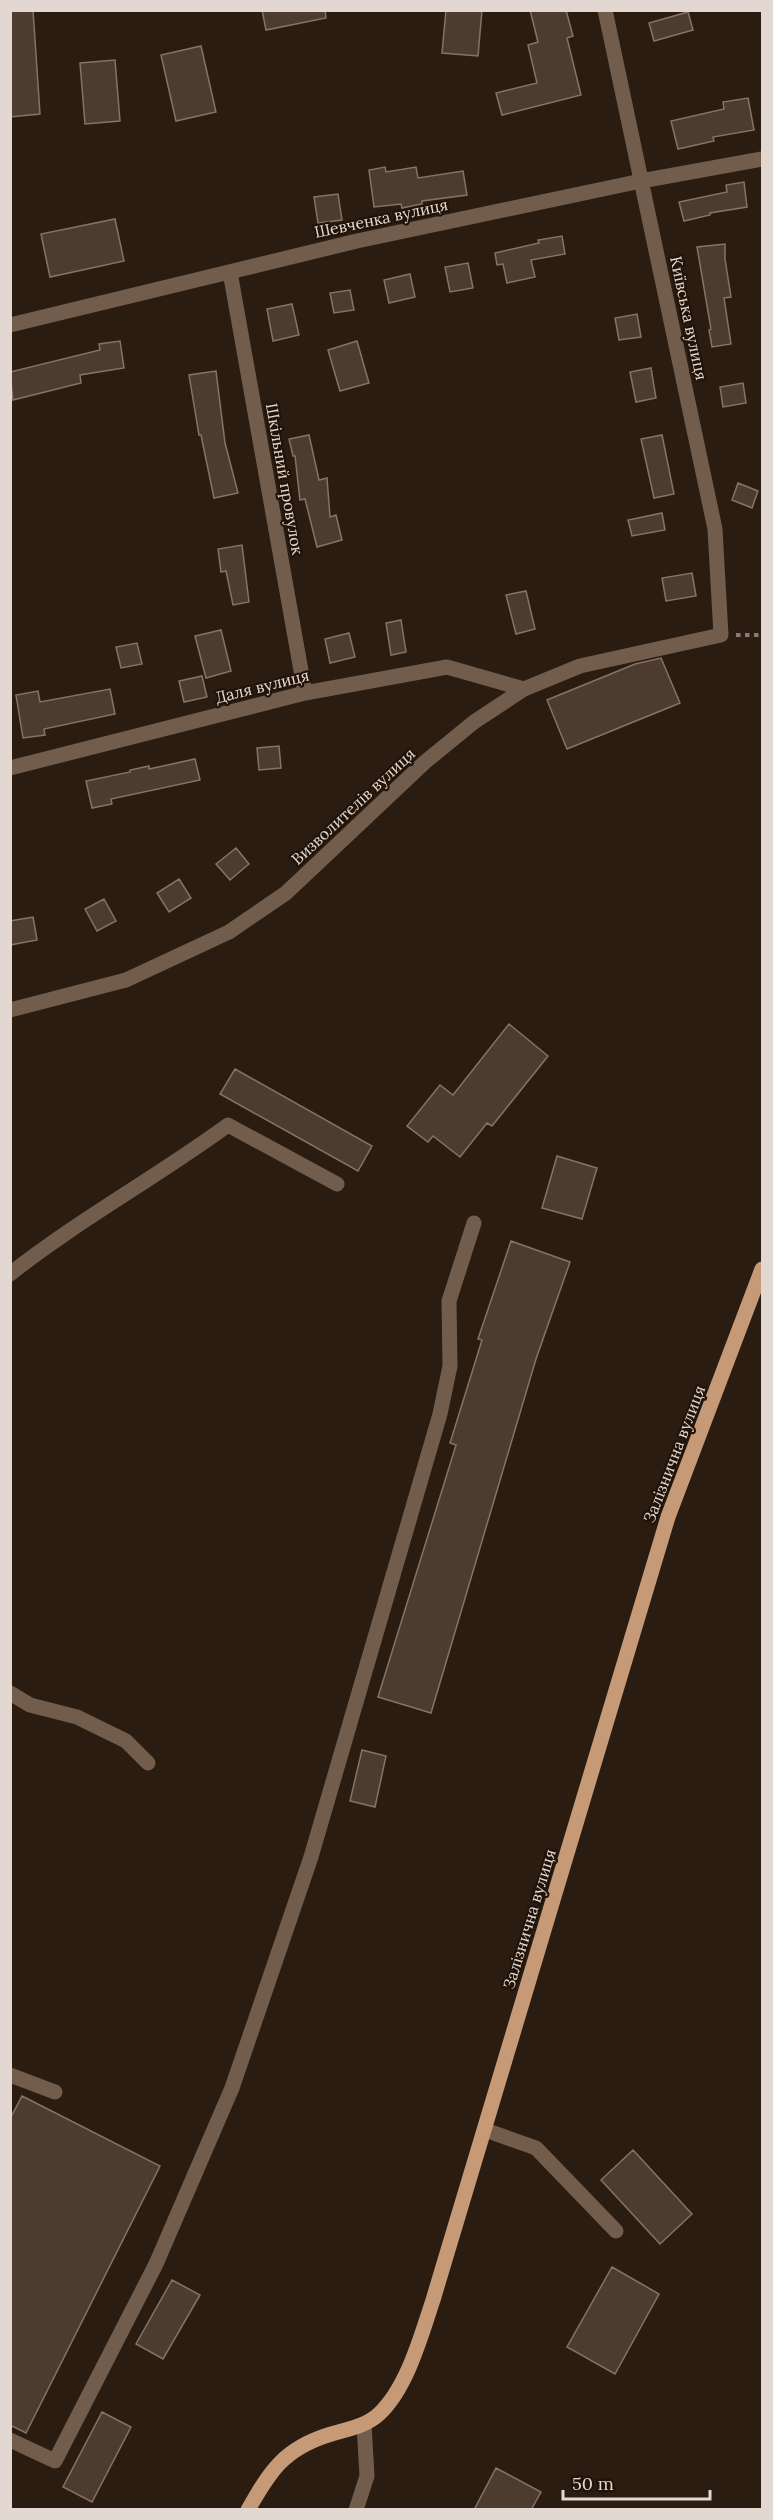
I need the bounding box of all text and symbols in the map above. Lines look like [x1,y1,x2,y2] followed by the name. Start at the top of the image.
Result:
[312,194,450,242] street label: Шевченка вулиця
[666,254,712,382] street label: Київська вулиця
[262,402,308,557] street label: Шкільний провулок
[213,665,311,707] street label: Даля вулиця
[287,743,419,869] street label: Визволителів вулиця
[639,1382,709,1526] street label: Залізнична вулиця
[498,1846,560,1992] street label: Залізнична вулиця
[563,2463,710,2501] scale bar
[572,2472,614,2495] text: 50 m

